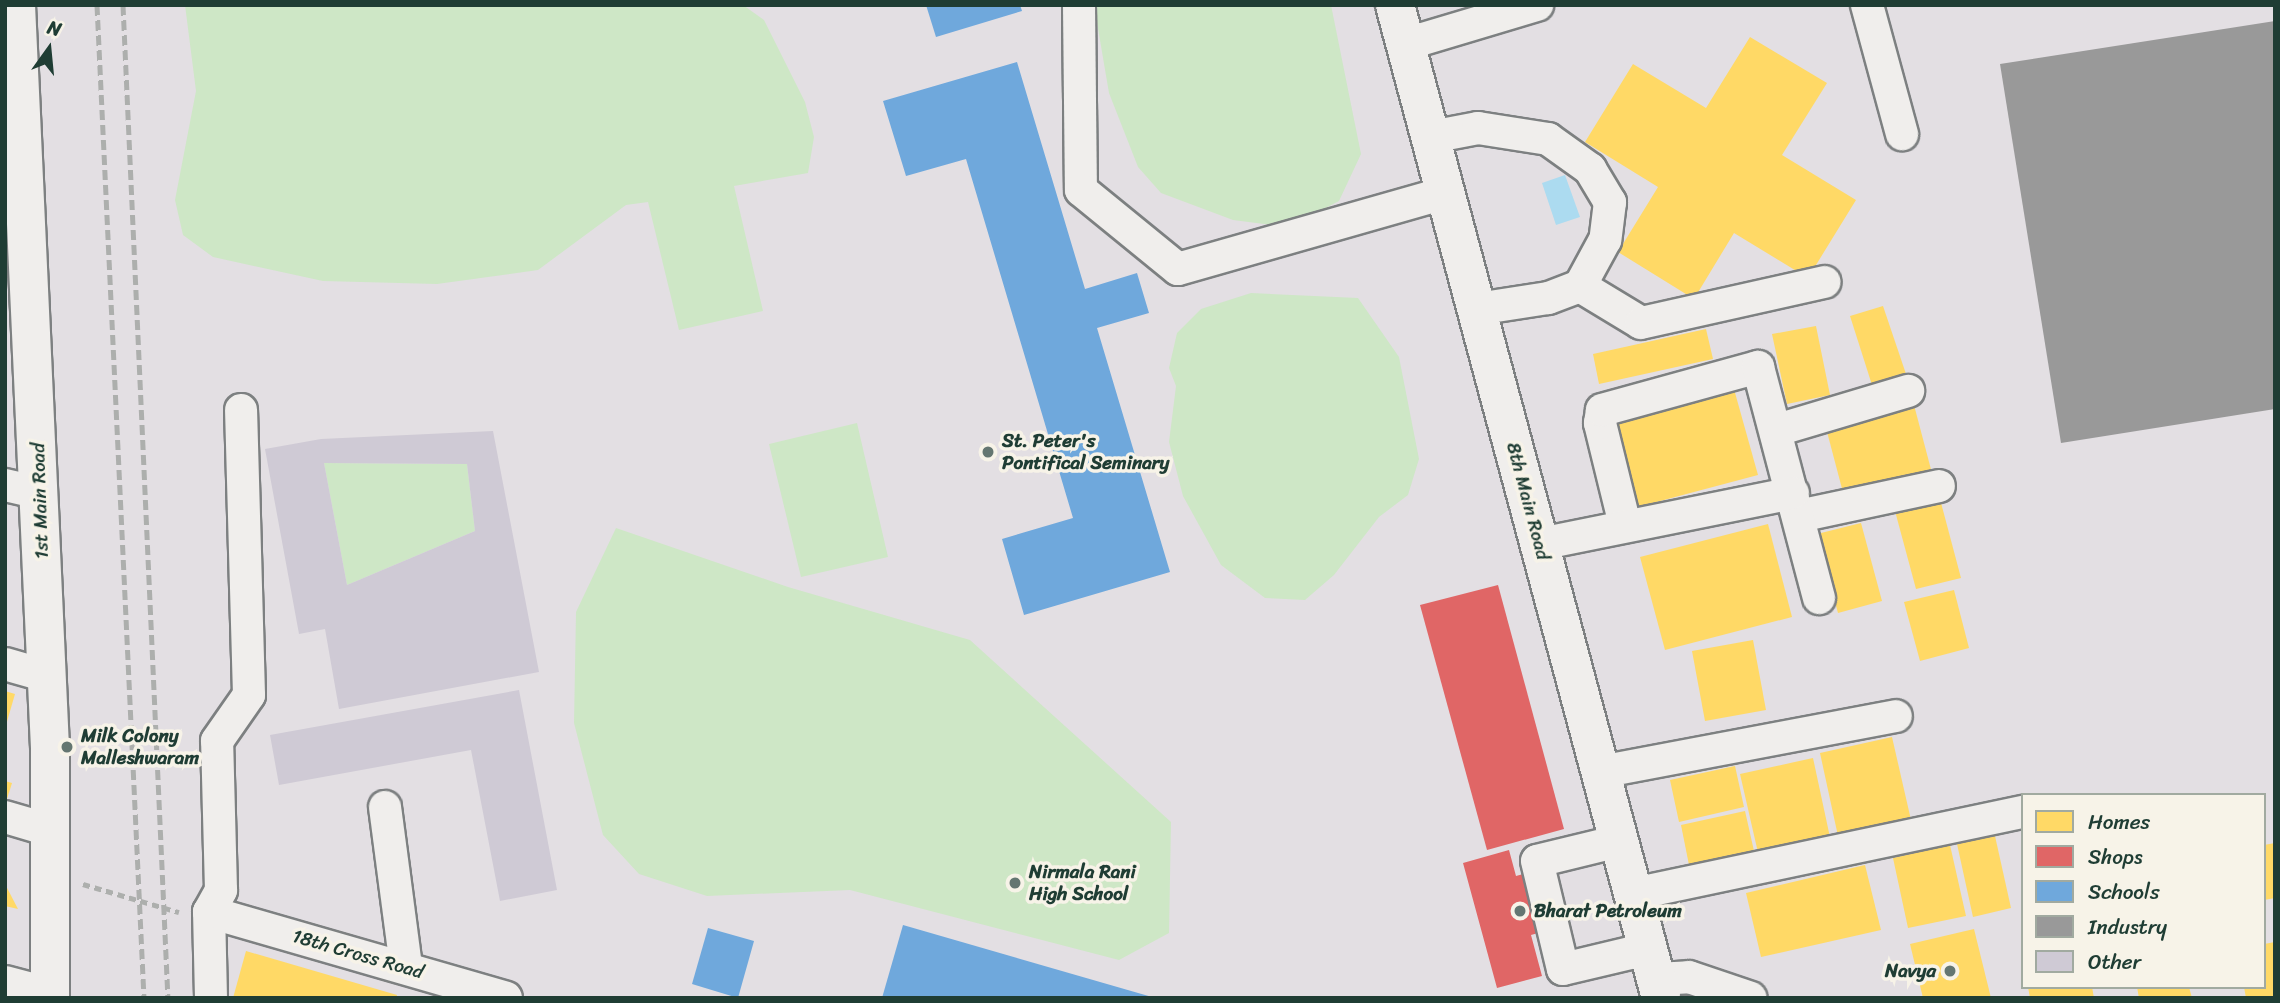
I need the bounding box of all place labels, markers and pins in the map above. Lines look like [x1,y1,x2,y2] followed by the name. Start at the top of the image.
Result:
[1002,430,1169,474] place label: St. Peter's Pontifical Seminary
[980,444,996,460] marker: St. Peter's Pontifical Seminary
[81,725,199,769] place label: Milk Colony Malleshwaram
[59,739,75,755] marker: Milk Colony Malleshwaram
[1029,861,1136,905] place label: Nirmala Rani High School
[1007,875,1023,891] marker: Nirmala Rani High School
[1534,900,1682,922] place label: Bharat Petroleum
[1512,903,1528,919] marker: Bharat Petroleum
[1885,960,1936,982] place label: Navya
[1942,963,1958,979] marker: Navya

